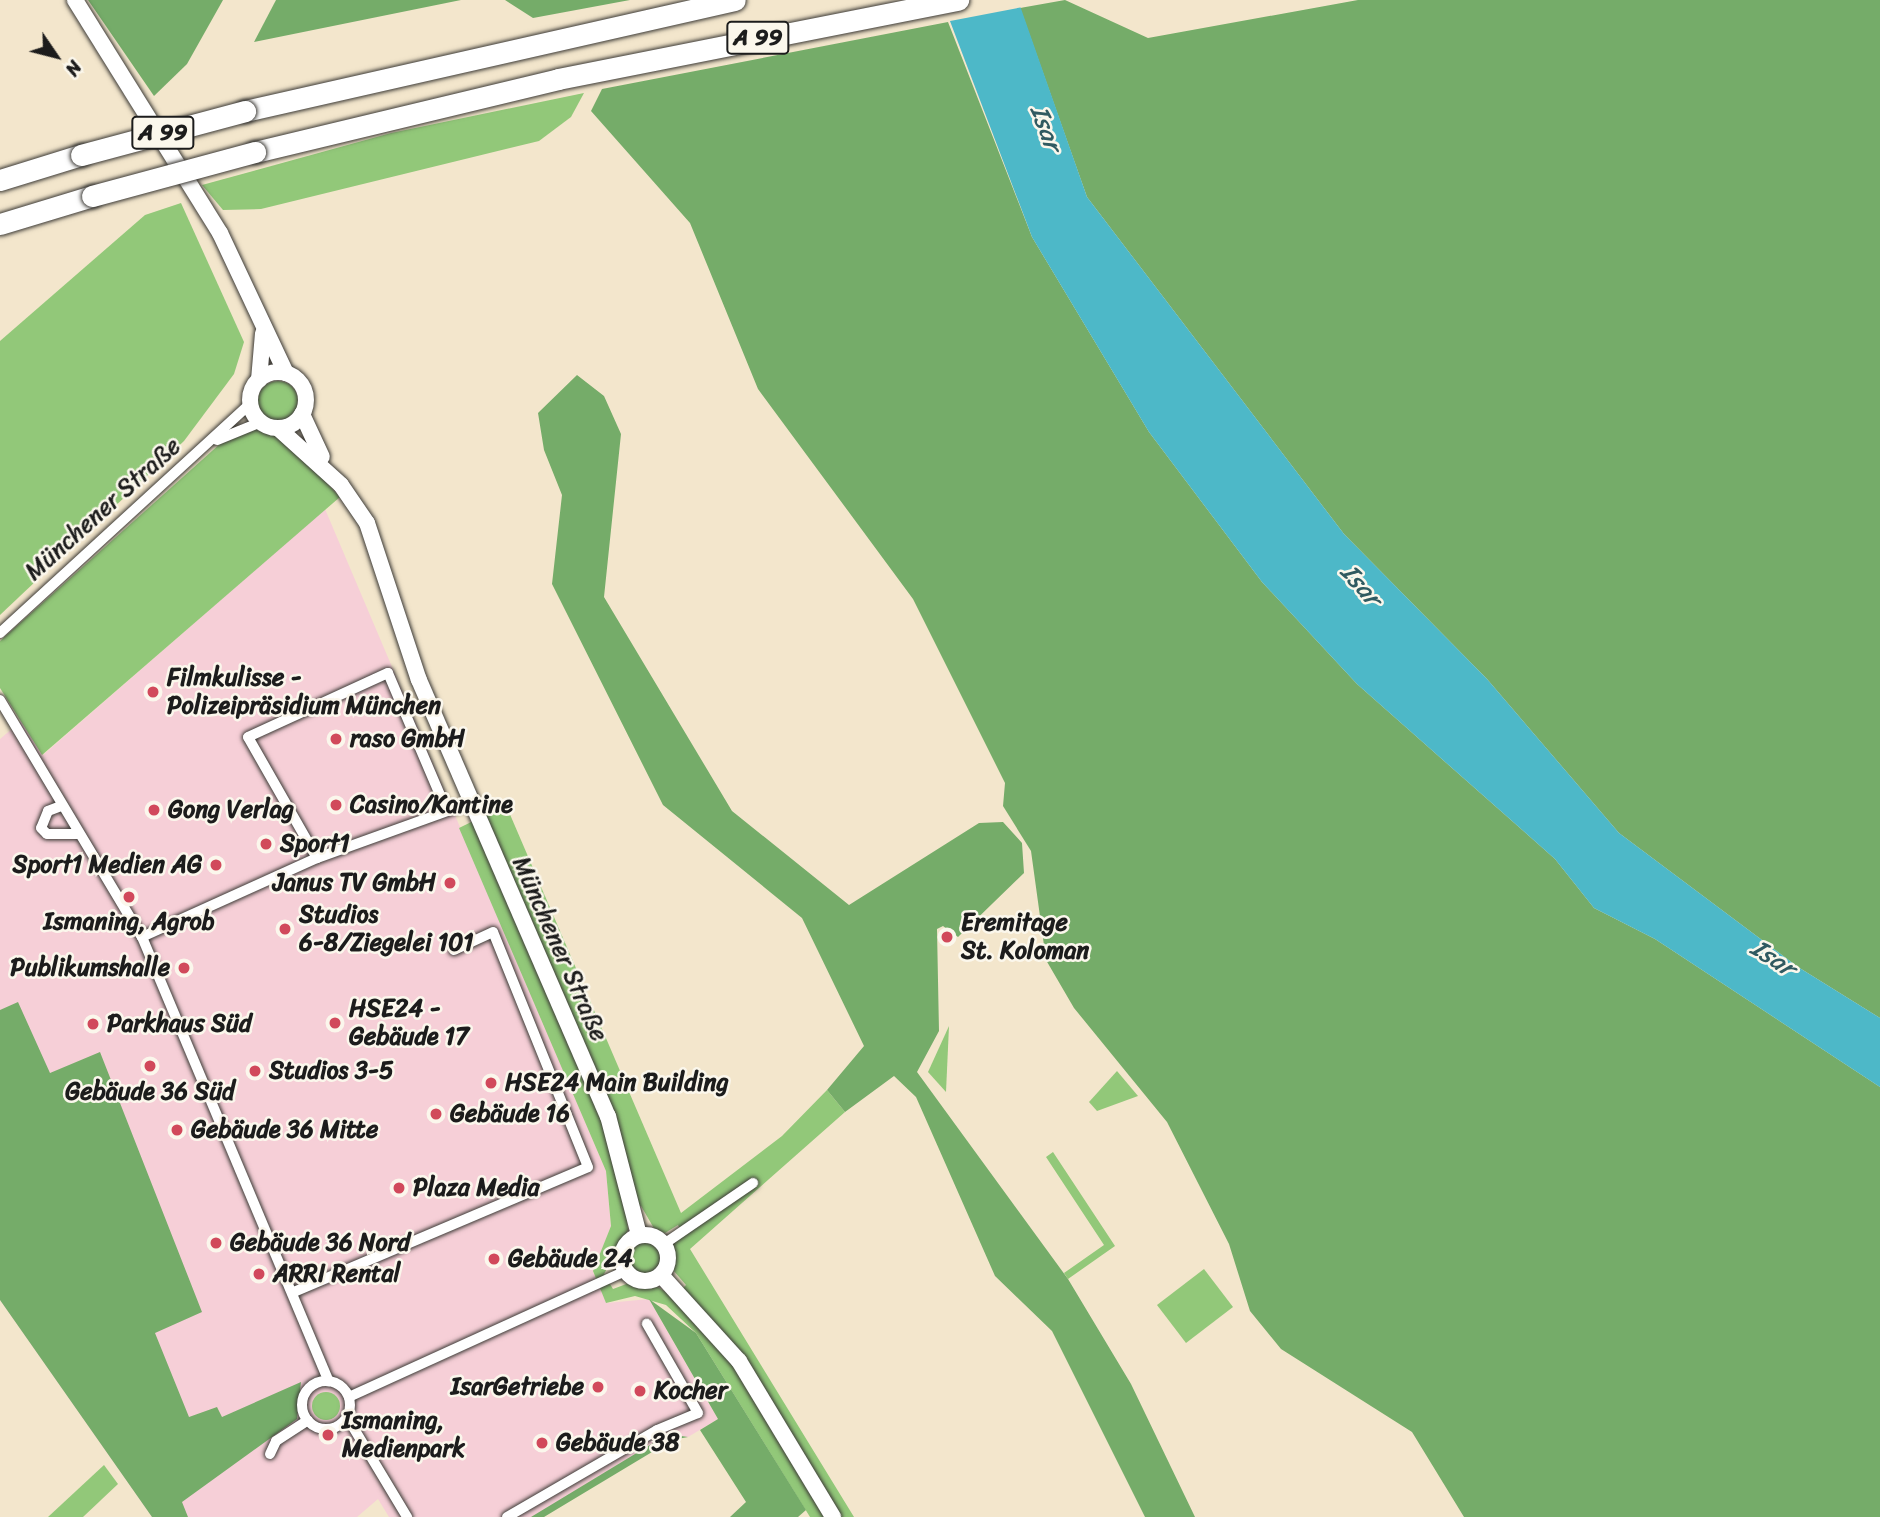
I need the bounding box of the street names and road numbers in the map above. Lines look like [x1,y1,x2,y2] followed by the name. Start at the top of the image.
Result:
[725,19,791,58] road number: A 99
[130,114,196,152] road number: A 99
[19,431,187,587] street label: Münchener Straße
[506,852,614,1046] street label: Münchener Straße

